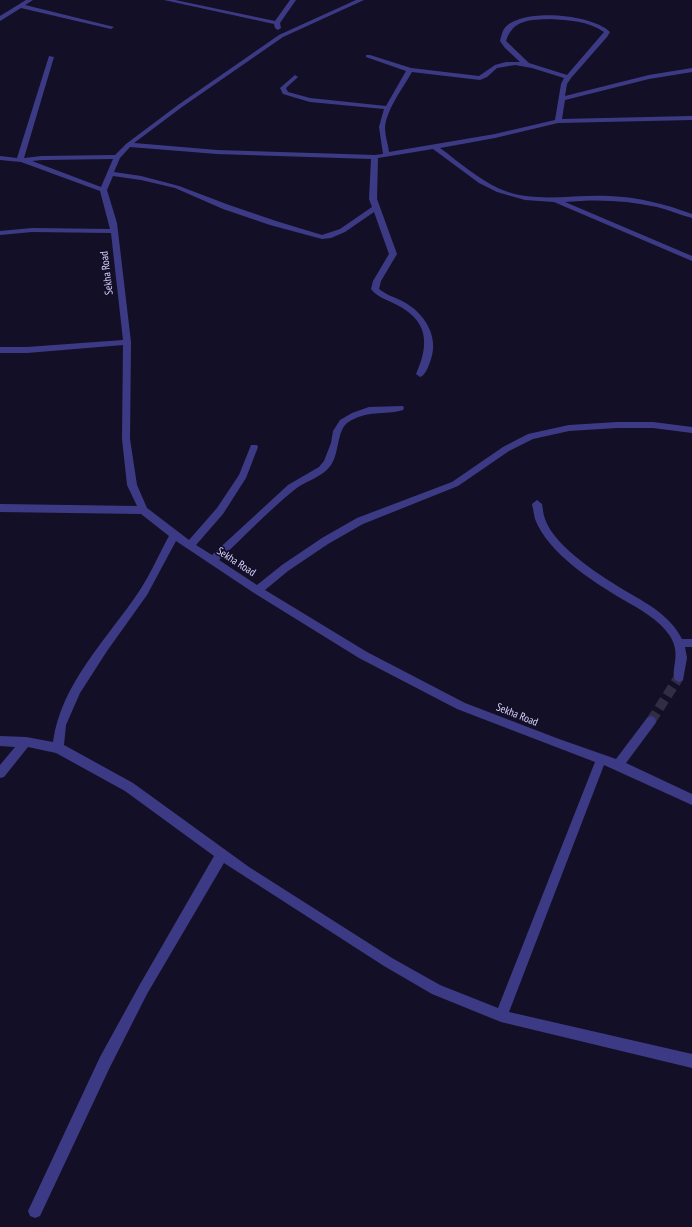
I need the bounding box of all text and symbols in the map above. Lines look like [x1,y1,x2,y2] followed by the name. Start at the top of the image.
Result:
[98,250,116,296] street label: Sekha Road
[214,545,258,579] street label: Sekha Road
[494,701,540,729] street label: Sekha Road

